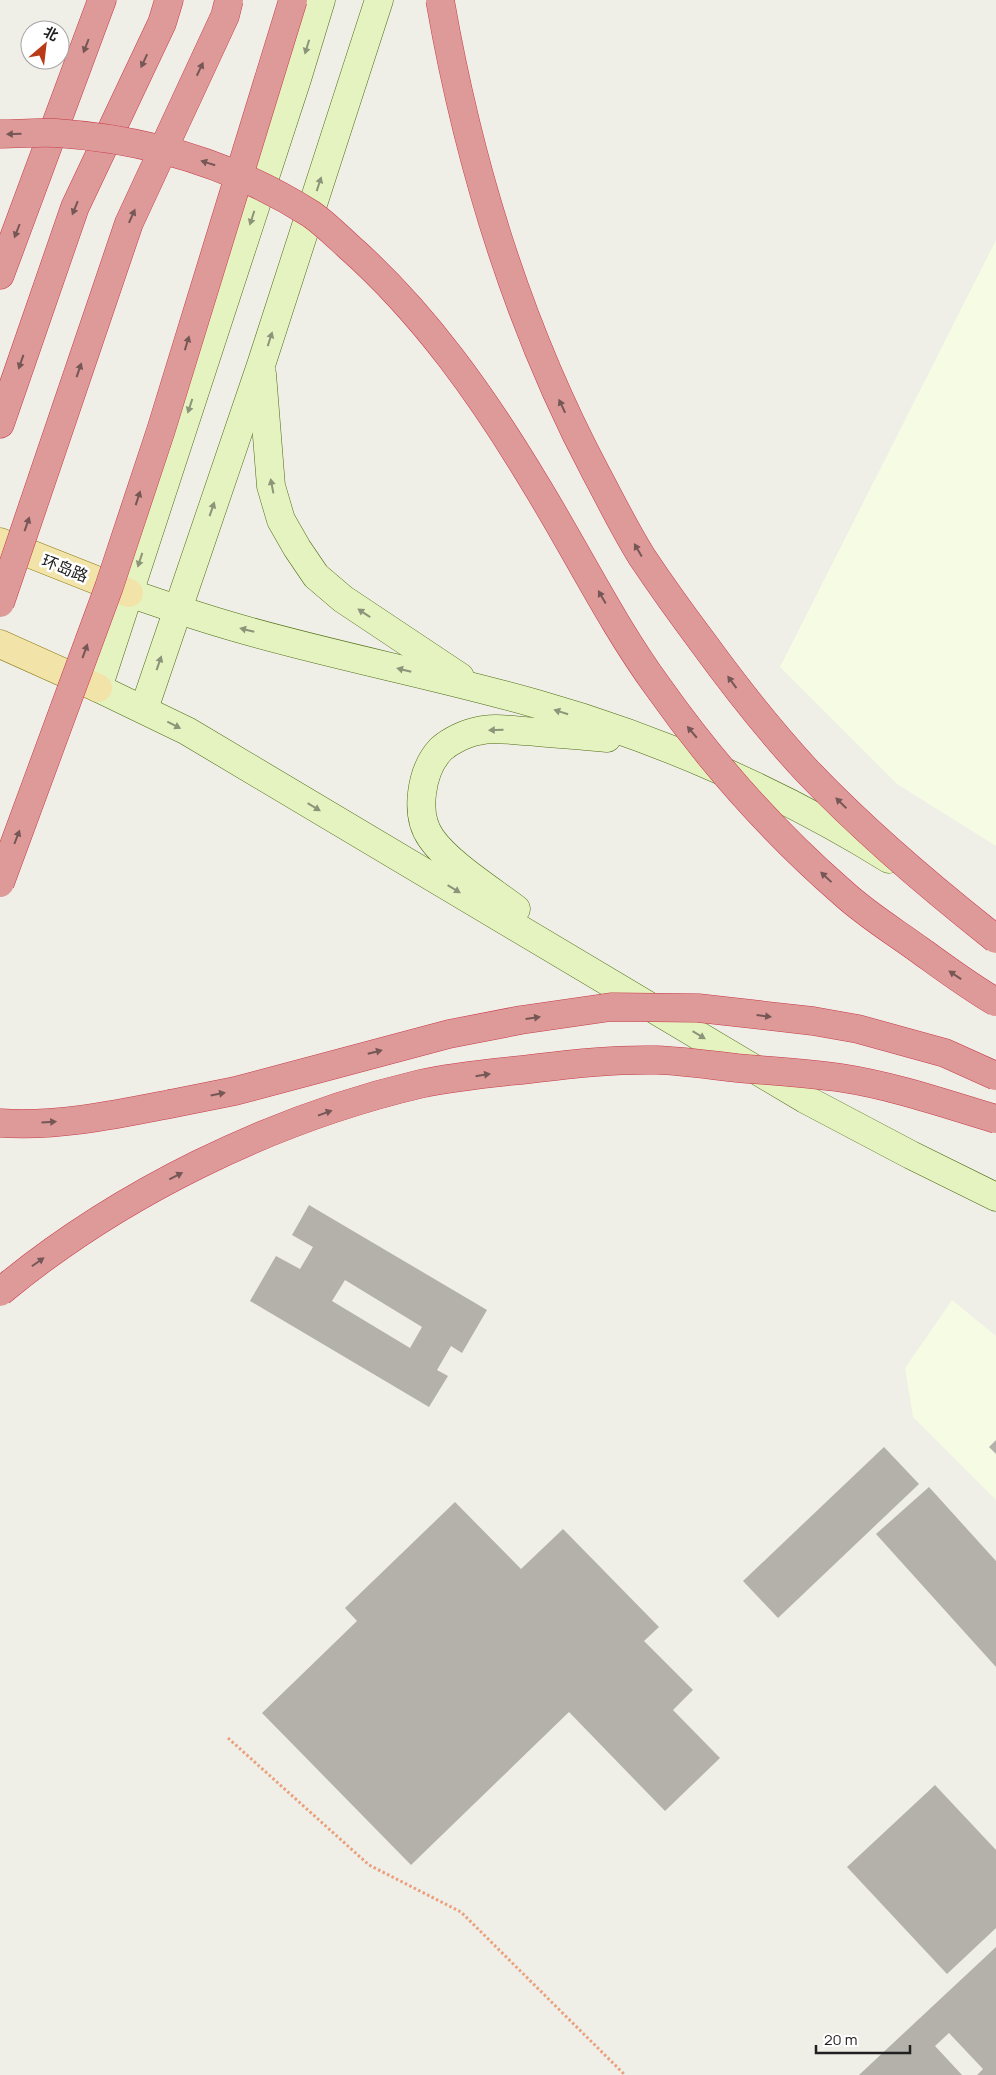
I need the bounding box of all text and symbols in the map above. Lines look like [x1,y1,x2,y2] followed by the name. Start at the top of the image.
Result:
[20,20,70,70] north arrow
[41,21,62,45] text: 北
[82,39,90,54] one-way arrow
[303,39,310,54] one-way arrow
[139,54,147,68] one-way arrow
[197,62,205,76] one-way arrow
[5,130,21,138] one-way arrow
[200,158,215,166] one-way arrow
[316,176,324,191] one-way arrow
[70,201,78,215] one-way arrow
[129,209,137,223] one-way arrow
[247,211,255,226] one-way arrow
[12,224,20,238] one-way arrow
[266,331,274,346] one-way arrow
[183,335,191,350] one-way arrow
[17,355,25,370] one-way arrow
[75,362,83,377] one-way arrow
[186,398,194,413] one-way arrow
[558,399,566,413] one-way arrow
[268,478,276,494] one-way arrow
[134,490,142,505] one-way arrow
[208,501,216,516] one-way arrow
[24,516,31,531] one-way arrow
[634,543,643,556] one-way arrow
[39,549,91,587] street label: 环岛路
[136,553,144,568] one-way arrow
[598,591,607,604] one-way arrow
[358,609,371,618] one-way arrow
[239,626,254,634] one-way arrow
[82,644,89,659] one-way arrow
[156,655,164,670] one-way arrow
[397,666,412,674] one-way arrow
[727,676,737,689] one-way arrow
[554,708,569,715] one-way arrow
[166,721,181,729] one-way arrow
[487,726,503,734] one-way arrow
[686,727,698,739] one-way arrow
[835,797,847,809] one-way arrow
[307,802,321,811] one-way arrow
[13,829,21,844] one-way arrow
[820,871,832,883] one-way arrow
[447,885,460,894] one-way arrow
[949,970,962,980] one-way arrow
[757,1012,773,1020] one-way arrow
[526,1014,542,1022] one-way arrow
[692,1030,705,1039] one-way arrow
[367,1048,382,1056] one-way arrow
[475,1071,491,1079] one-way arrow
[210,1090,226,1098] one-way arrow
[318,1109,333,1116] one-way arrow
[41,1118,57,1126] one-way arrow
[168,1172,183,1180] one-way arrow
[32,1257,45,1267] one-way arrow
[816,2022,910,2054] scale bar
[824,2029,857,2050] text: 20 m

